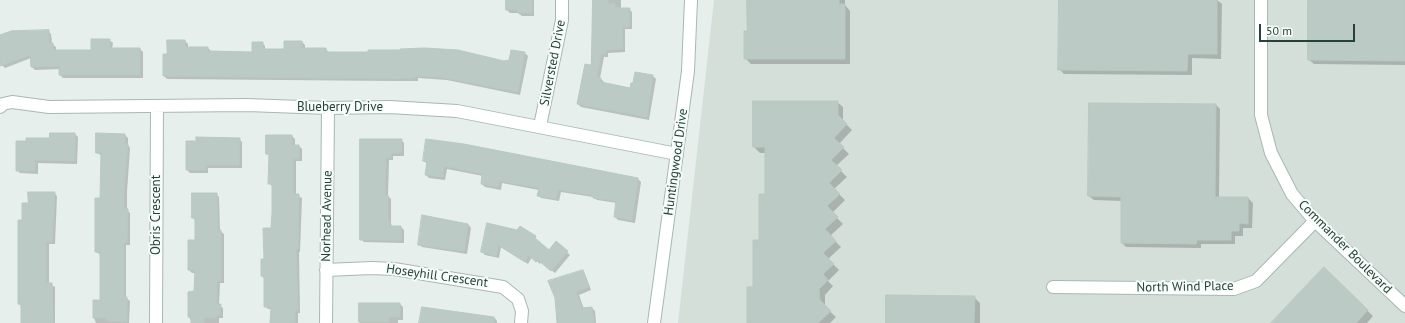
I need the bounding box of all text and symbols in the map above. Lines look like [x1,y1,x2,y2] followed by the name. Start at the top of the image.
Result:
[1261,16,1357,42] scale bar
[537,19,569,107] street label: Silversted Drive
[1266,23,1292,38] text: 50 m
[297,99,383,115] street label: Blueberry Drive
[661,108,691,216] street label: Huntingwood Drive
[318,170,336,262] street label: Norhead Avenue
[148,175,164,255] street label: Obris Crescent
[1295,197,1395,297] street label: Commander Boulevard
[385,261,489,291] street label: Hoseyhill Crescent
[1136,278,1234,296] street label: North Wind Place

